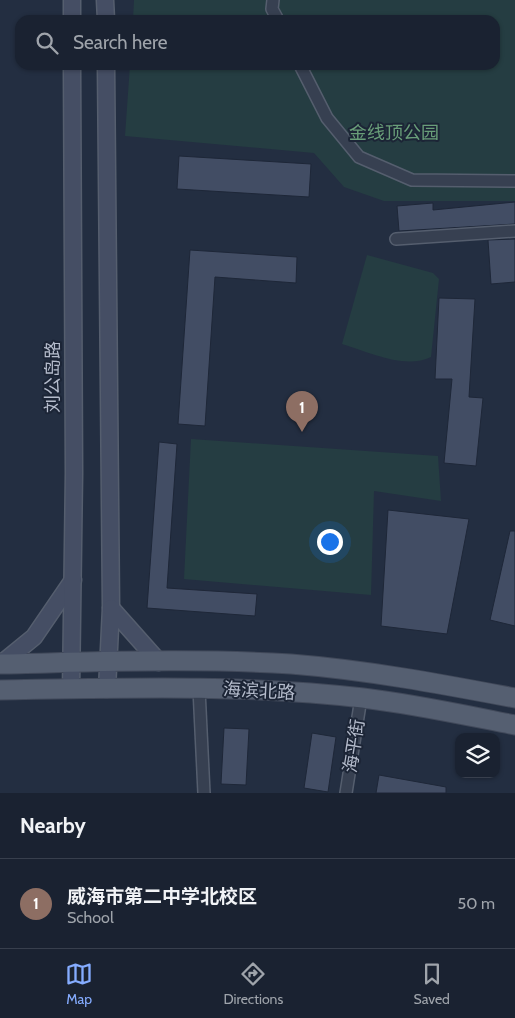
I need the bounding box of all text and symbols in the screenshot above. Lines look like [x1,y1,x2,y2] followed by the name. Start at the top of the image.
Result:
[15,15,500,70] search box
[33,29,61,57] icon: search
[73,31,167,54] text: Search here
[349,122,439,144] park label: 金线顶公园
[42,341,64,413] street label: 刘公岛路
[286,391,318,432] pin: 1
[317,529,343,555] your location
[222,678,296,704] street label: 海滨北路
[339,718,369,774] street label: 海平街
[455,733,500,778] map controls
[455,733,500,778] button: layers
[20,813,86,838] text: Nearby
[67,885,257,908] text: 威海市第二中学北校区
[33,894,39,913] text: 1
[458,894,495,913] text: 50 m
[67,908,114,927] text: School
[65,960,93,1008] tab: Map
[223,960,283,1008] tab: Directions
[413,960,450,1008] tab: Saved

